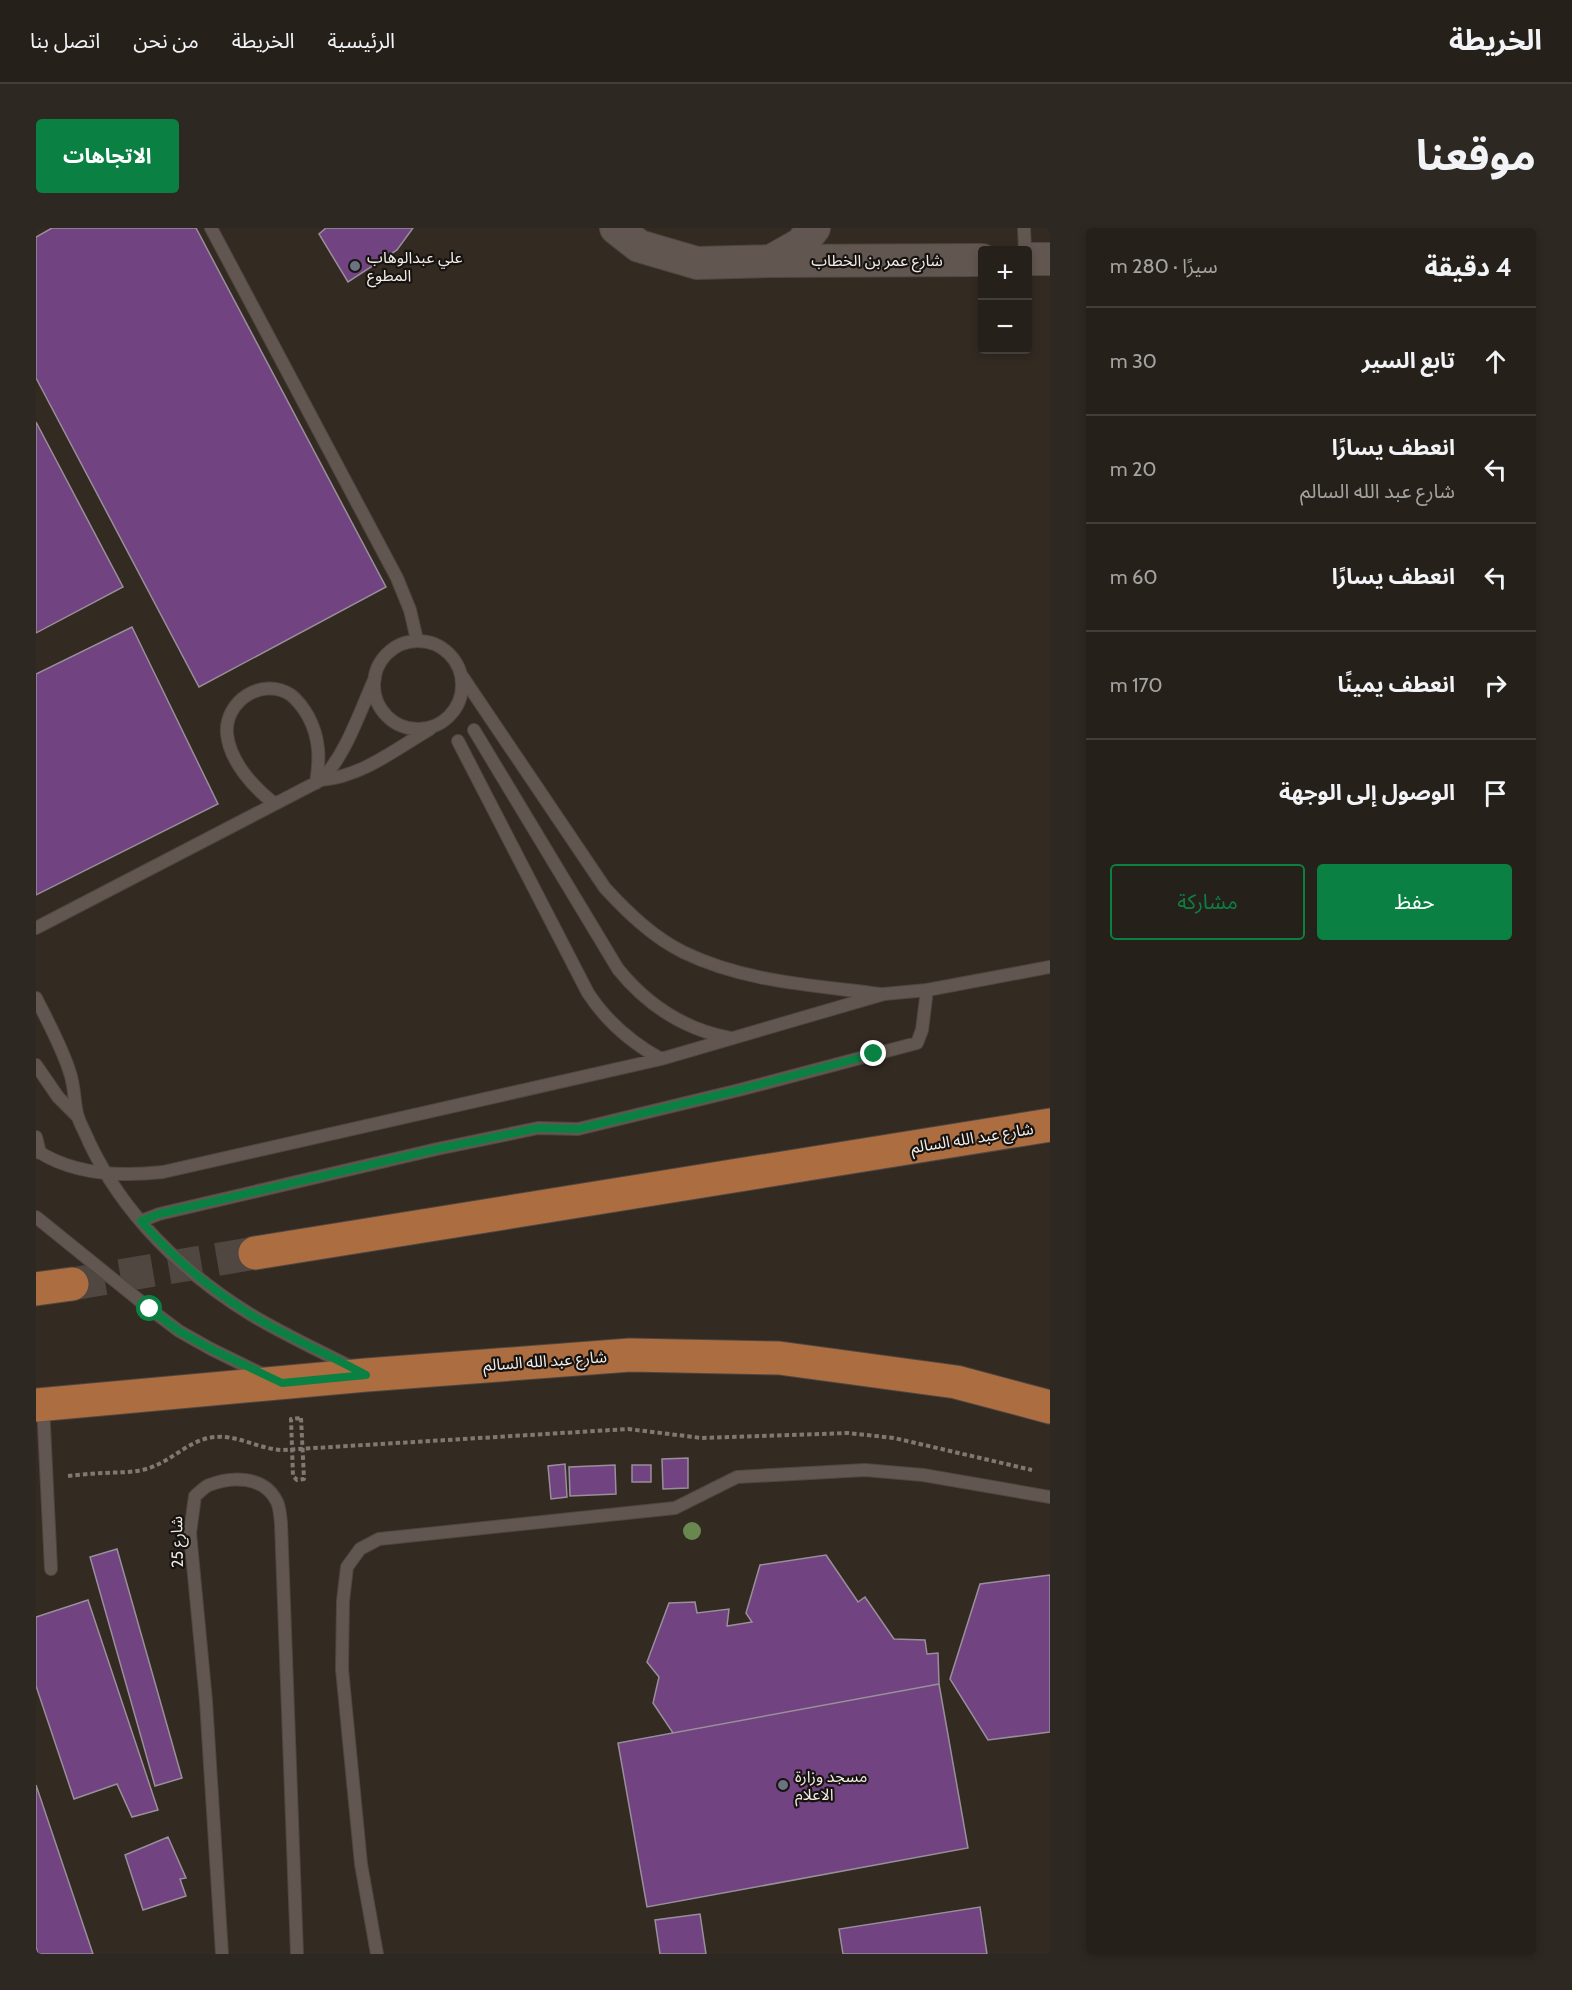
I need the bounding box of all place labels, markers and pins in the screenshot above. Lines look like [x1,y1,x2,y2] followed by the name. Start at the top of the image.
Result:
[367,248,463,288] place label: علي عبدالوهاب المطوع
[348,259,362,273] marker: علي عبدالوهاب المطوع
[795,1767,867,1807] place label: مسجد وزارة الاعلام
[776,1778,790,1792] marker: مسجد وزارة الاعلام

